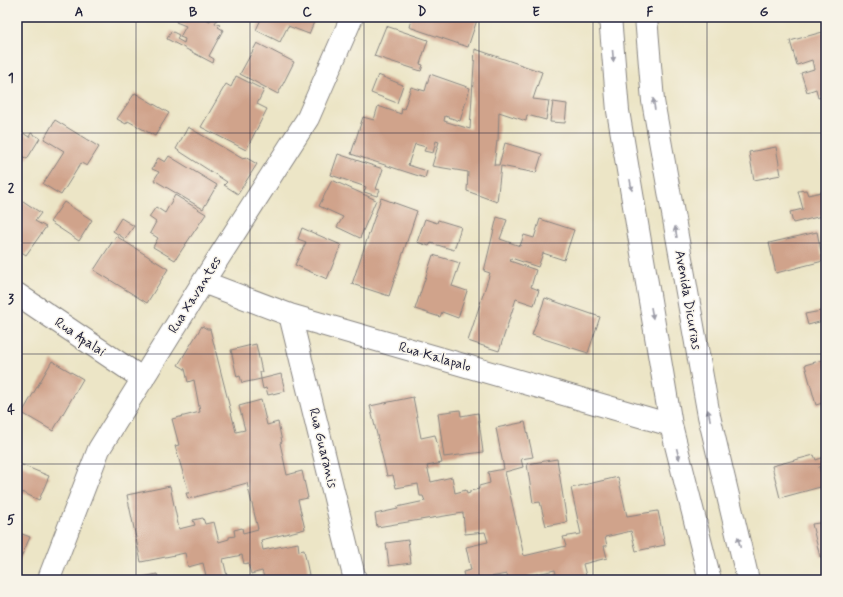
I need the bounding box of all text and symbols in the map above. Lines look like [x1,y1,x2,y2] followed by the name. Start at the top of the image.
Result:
[75,4,83,21] text: A
[189,4,198,21] text: B
[302,4,312,21] text: C
[418,4,427,21] text: D
[532,4,540,21] text: E
[647,4,654,21] text: F
[760,4,769,21] text: G
[610,50,617,62] one-way arrow
[8,70,14,87] text: 1
[650,98,656,110] one-way arrow
[628,178,634,191] one-way arrow
[8,180,15,197] text: 2
[673,226,679,238] one-way arrow
[670,249,706,351] street label: Avenida Dicurias
[164,253,226,337] street label: Rua Xavantes
[8,291,14,308] text: 3
[649,307,655,319] one-way arrow
[51,313,109,361] street label: Rua Apalai
[397,338,473,376] street label: Rua Kalapalo
[7,402,15,419] text: 4
[304,406,342,490] street label: Rua Guaranis
[706,409,712,422] one-way arrow
[676,448,682,461] one-way arrow
[7,512,15,529] text: 5
[735,536,741,548] one-way arrow

